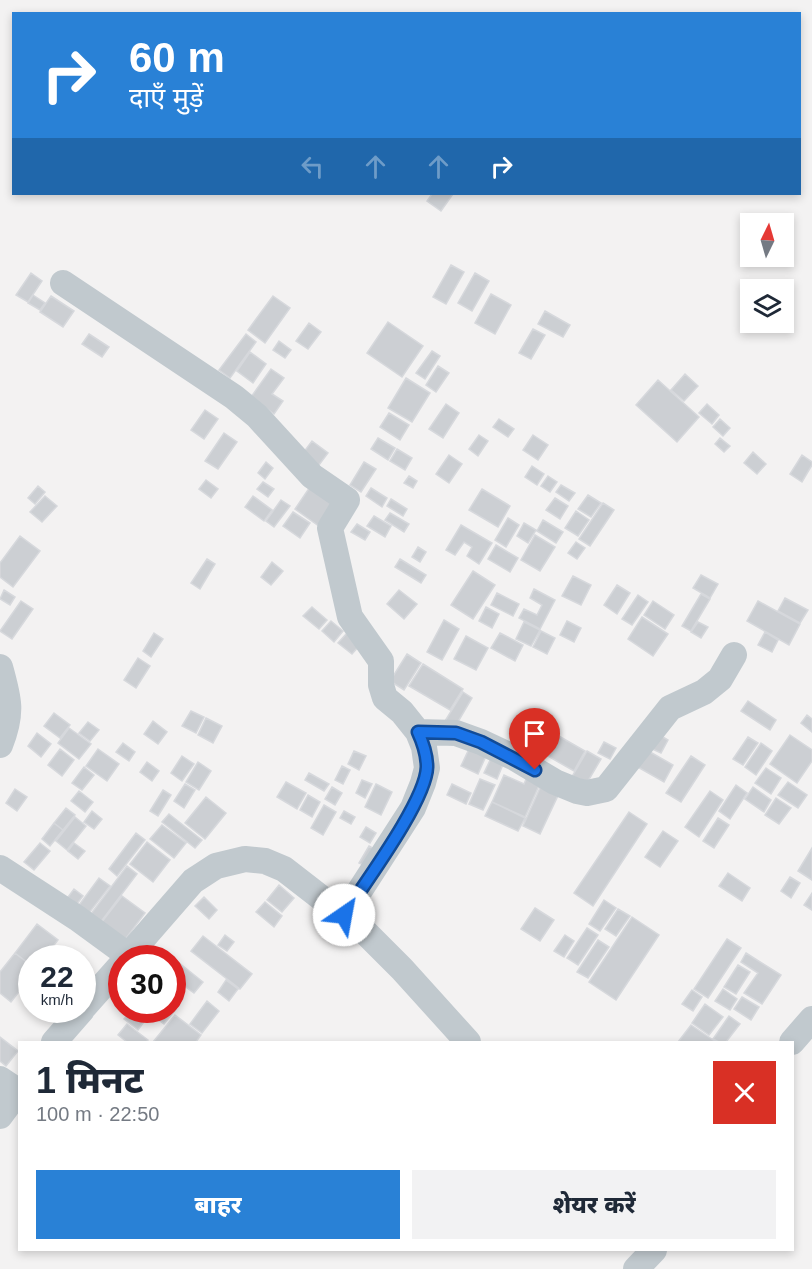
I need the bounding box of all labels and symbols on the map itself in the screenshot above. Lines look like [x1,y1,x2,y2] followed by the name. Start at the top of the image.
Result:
[740,213,794,267] north arrow
[509,708,560,770] pin
[312,883,376,947] position arrow
[108,945,186,1023] speed limit sign: 30

